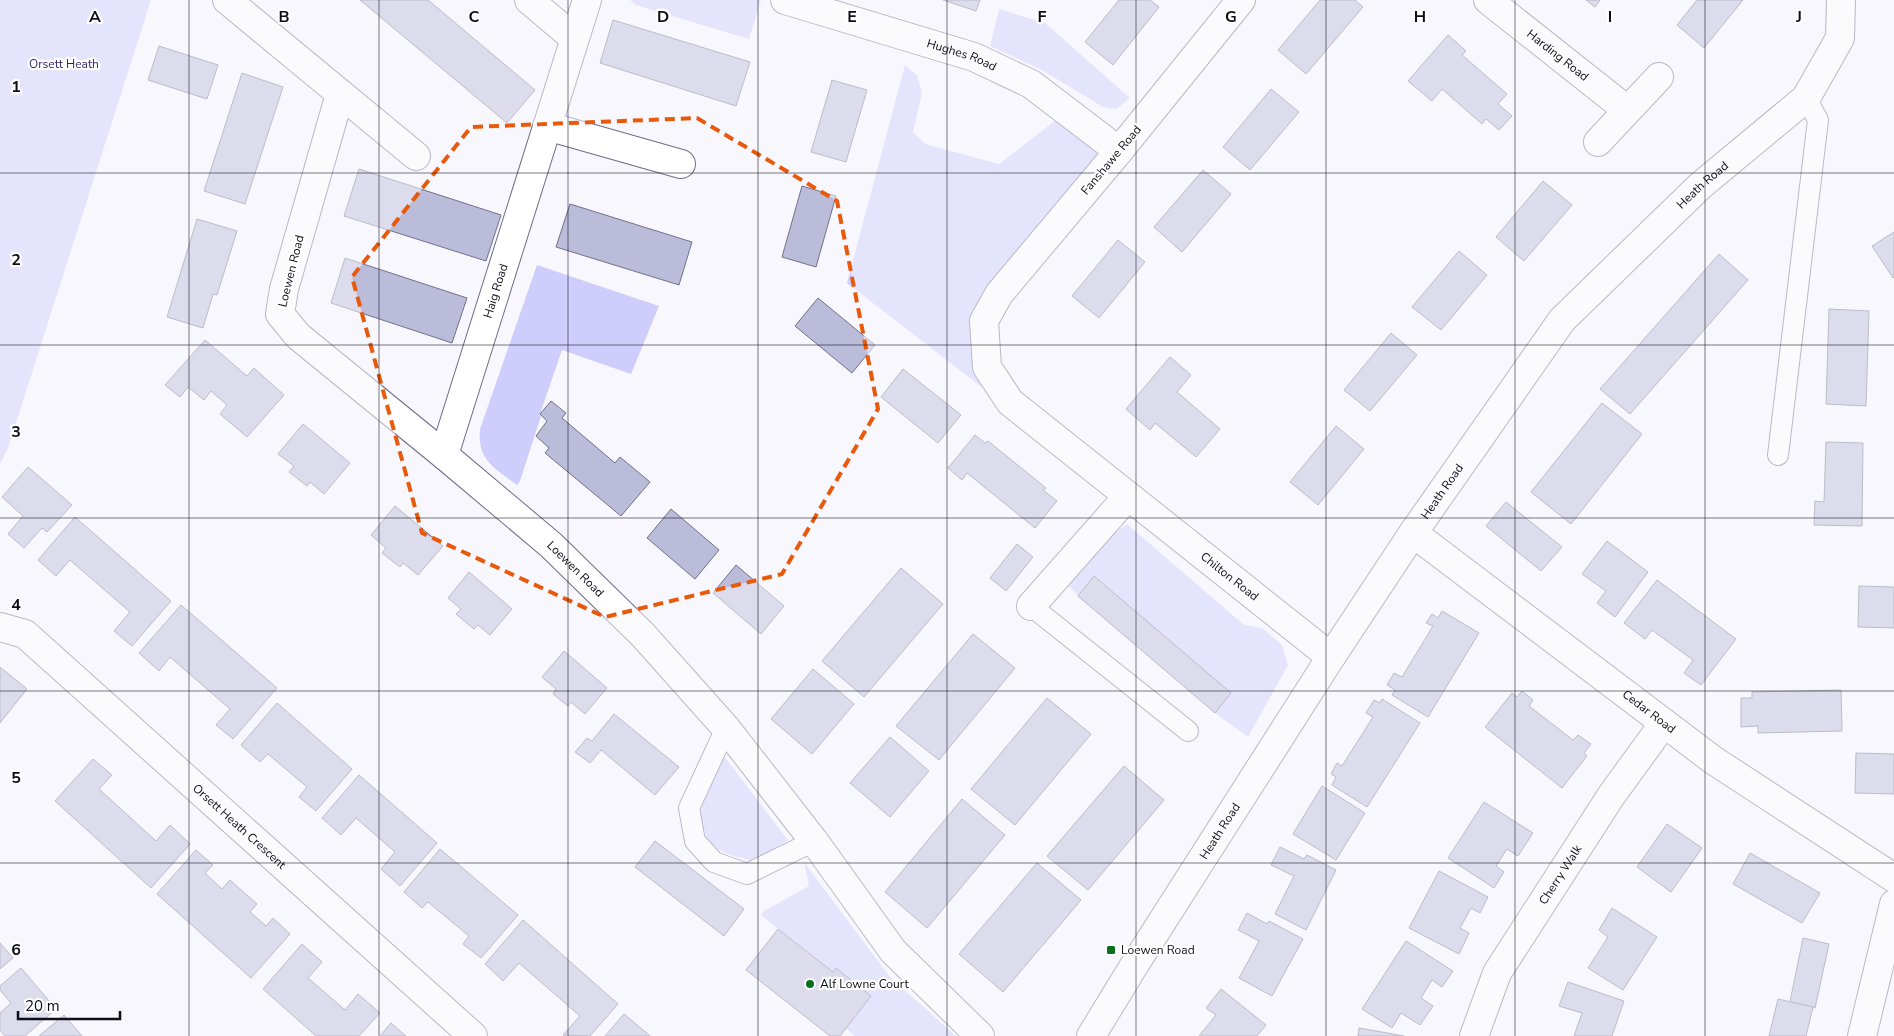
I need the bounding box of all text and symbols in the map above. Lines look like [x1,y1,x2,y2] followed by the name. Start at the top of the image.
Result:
[89,6,101,28] text: A
[278,6,290,28] text: B
[469,6,480,28] text: C
[657,6,669,28] text: D
[847,6,857,28] text: E
[1038,6,1047,28] text: F
[1225,6,1237,28] text: G
[1414,6,1426,28] text: H
[1608,6,1612,28] text: I
[1795,6,1802,28] text: J
[1524,26,1592,85] street label: Harding Road
[925,35,999,75] street label: Hughes Road
[29,56,99,72] park label: Orsett Heath
[11,76,21,98] text: 1
[1077,122,1145,198] street label: Fanshawe Road
[1673,158,1732,212] street label: Heath Road
[274,233,308,309] street label: Loewen Road
[11,249,21,271] text: 2
[479,262,512,320] street label: Haig Road
[11,421,21,443] text: 3
[1417,461,1467,522] street label: Heath Road
[543,537,607,600] street label: Loewen Road
[1197,548,1262,604] street label: Chilton Road
[11,594,21,616] text: 4
[1619,686,1679,737] street label: Cedar Road
[11,767,21,789] text: 5
[189,780,290,873] street label: Orsett Heath Crescent
[1196,800,1244,862] street label: Heath Road
[1535,841,1586,908] street label: Cherry Walk
[11,939,21,961] text: 6
[1121,942,1195,958] place label: Loewen Road
[1105,944,1117,956] marker: Loewen Road
[820,976,909,992] place label: Alf Lowne Court
[804,978,816,990] marker: Alf Lowne Court
[18,988,120,1020] scale bar
[25,996,60,1016] text: 20 m

